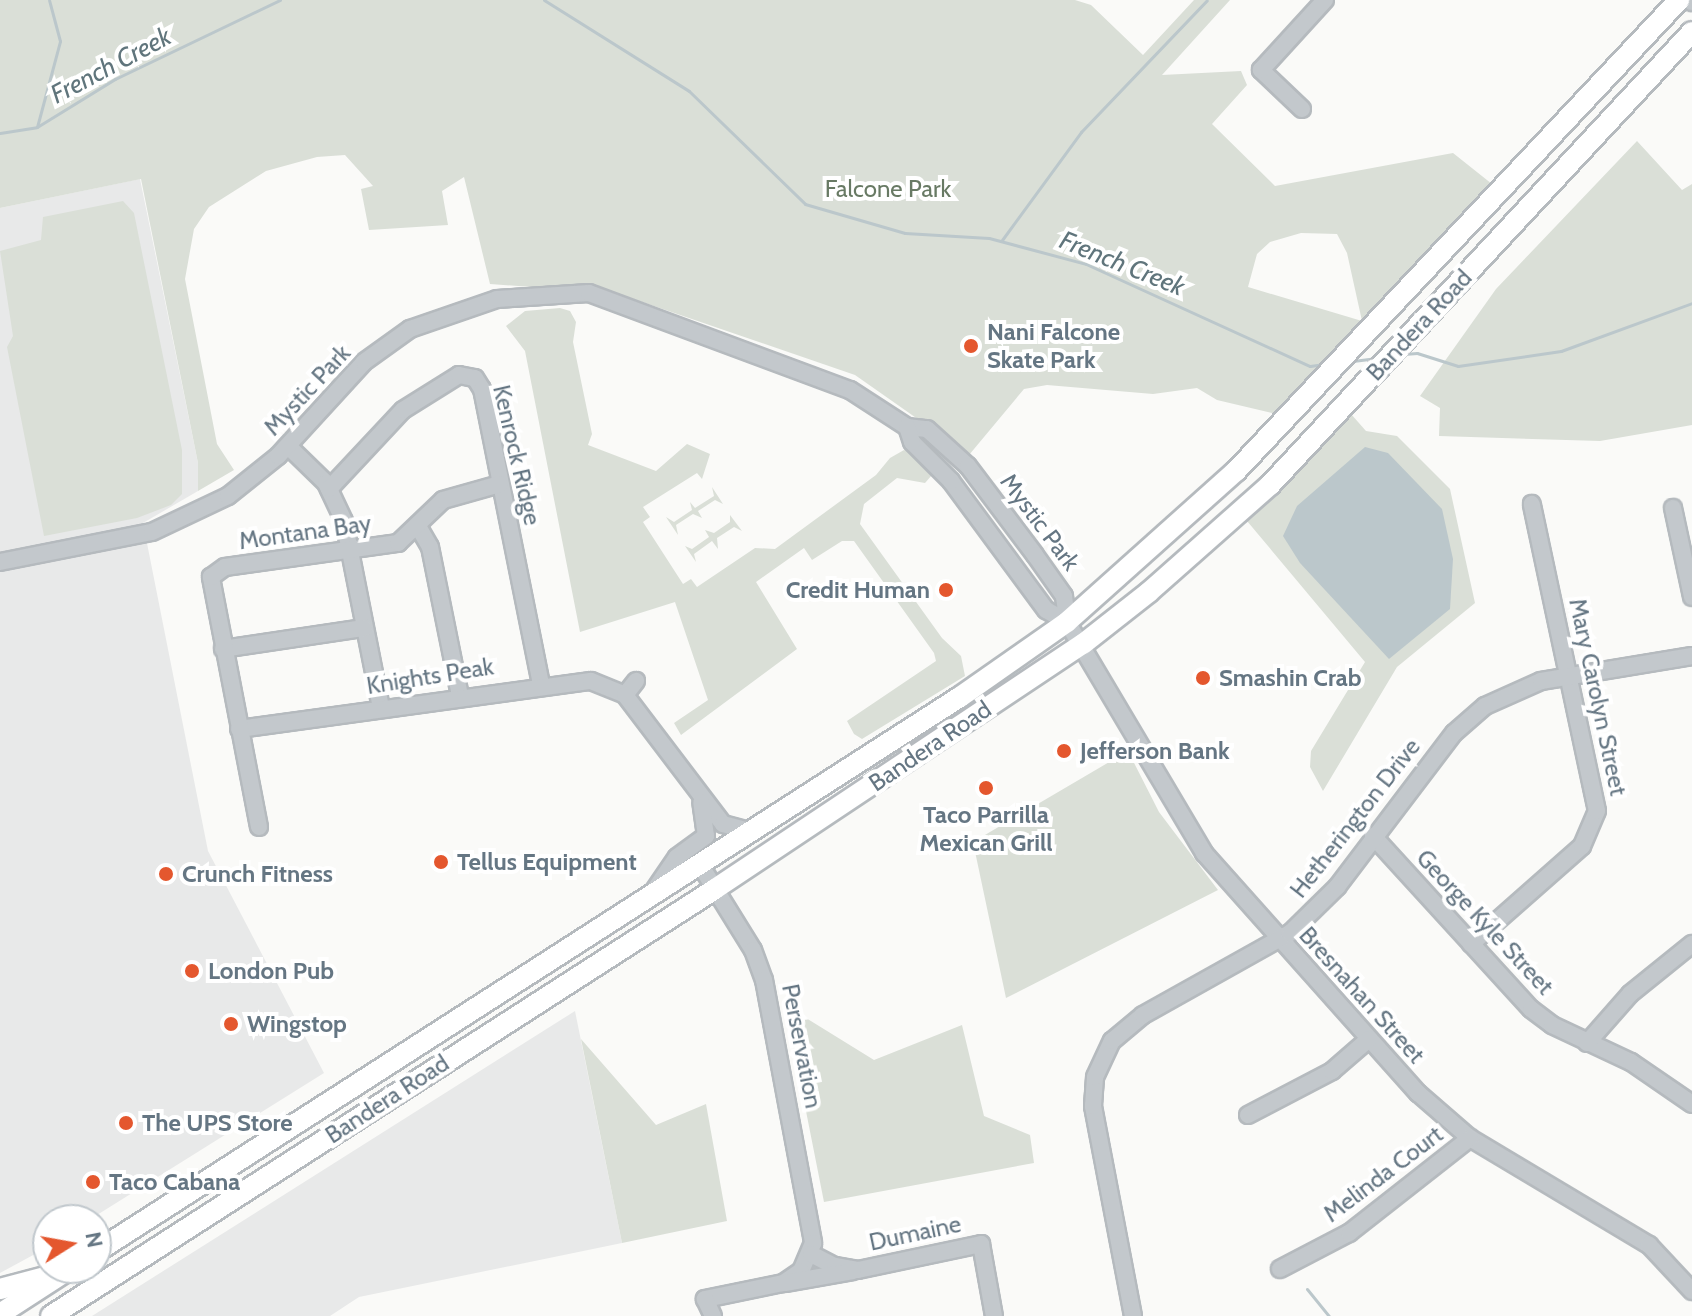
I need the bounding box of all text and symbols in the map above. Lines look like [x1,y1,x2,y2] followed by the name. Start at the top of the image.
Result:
[45,21,177,111] water label: French Creek
[825,175,951,203] park label: Falcone Park
[1055,225,1189,303] water label: French Creek
[1360,264,1478,386] street label: Bandera Road
[987,318,1120,374] place label: Nani Falcone Skate Park
[962,337,980,355] marker: Nani Falcone Skate Park
[258,339,356,441] street label: Mystic Park
[487,382,547,528] street label: Kenrock Ridge
[994,468,1086,576] street label: Mystic Park
[237,508,373,556] street label: Montana Bay
[786,576,930,604] place label: Credit Human
[937,581,955,599] marker: Credit Human
[1563,596,1633,798] street label: Mary Carolyn Street
[364,652,496,700] street label: Knights Peak
[1219,664,1361,692] place label: Smashin Crab
[1194,669,1212,687] marker: Smashin Crab
[863,695,997,797] street label: Bandera Road
[1284,733,1426,903] street label: Hetherington Drive
[1080,737,1230,765] place label: Jefferson Bank
[1055,742,1073,760] marker: Jefferson Bank
[977,779,995,797] marker: Taco Parrilla Mexican Grill
[919,801,1053,857] place label: Taco Parrilla Mexican Grill
[1410,843,1560,1001] street label: George Kyle Street
[457,848,637,876] place label: Tellus Equipment
[432,853,450,871] marker: Tellus Equipment
[182,860,333,888] place label: Crunch Fitness
[157,865,175,883] marker: Crunch Fitness
[1293,921,1431,1069] street label: Bresnahan Street
[208,957,334,985] place label: London Pub
[183,962,201,980] marker: London Pub
[776,981,828,1111] street label: Perservation
[247,1010,347,1038] place label: Wingstop
[222,1015,240,1033] marker: Wingstop
[320,1048,454,1150] street label: Bandera Road
[142,1109,293,1137] place label: The UPS Store
[117,1114,135,1132] marker: The UPS Store
[1318,1120,1448,1228] street label: Melinda Court
[109,1168,240,1196] place label: Taco Cabana
[84,1173,102,1191] marker: Taco Cabana
[32,1204,112,1284] north arrow
[866,1209,964,1257] street label: Dumaine
[79,1229,109,1250] text: N

